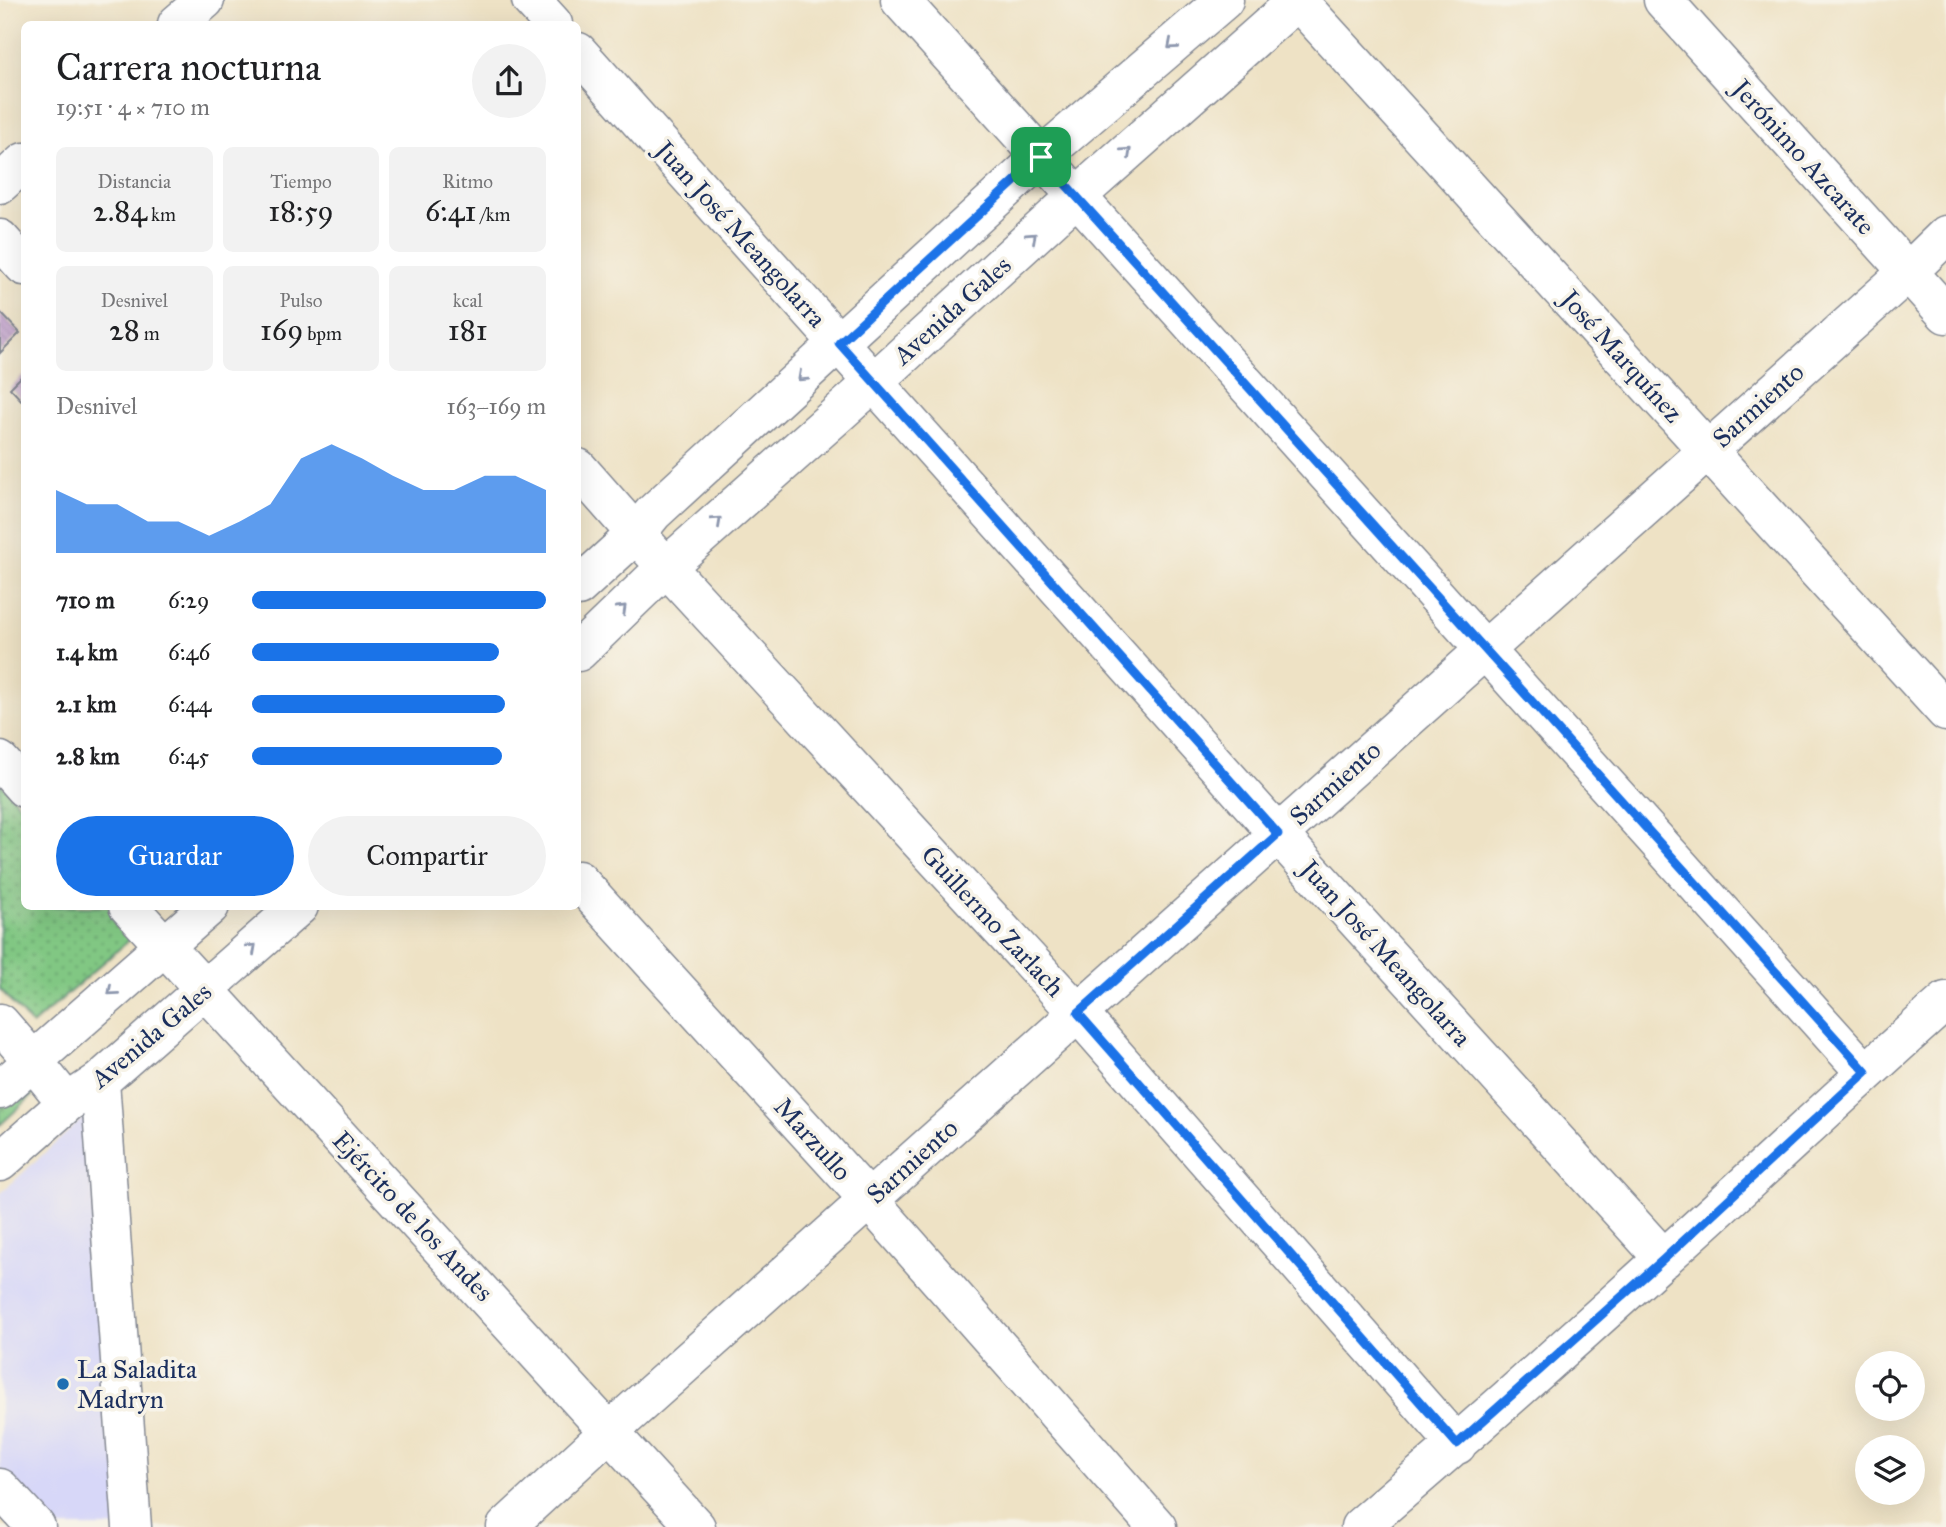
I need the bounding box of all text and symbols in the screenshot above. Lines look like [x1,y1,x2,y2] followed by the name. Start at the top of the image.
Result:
[1167,37,1180,49] one-way arrow
[56,44,321,90] text: Carrera nocturna
[472,44,546,118] button: share
[1724,71,1882,241] street label: Jerónimo Azcarate
[56,93,210,121] text: 19:51 · 4 × 710 m
[1011,127,1071,187] pin
[647,132,833,334] street label: Juan José Meangolarra
[1022,138,1060,176] icon: arrive
[1119,147,1132,160] one-way arrow
[98,170,171,193] text: Distancia
[270,170,332,193] text: Tiempo
[442,170,493,193] text: Ritmo
[93,193,147,229] text: 2.84
[268,193,334,229] text: 18:59
[425,193,476,229] text: 6:41
[147,203,176,226] text: km
[476,203,510,226] text: /km
[1024,233,1037,246] one-way arrow
[886,249,1017,372] street label: Avenida Gales
[1552,281,1690,429] street label: José Marquínez
[101,289,168,312] text: Desnivel
[280,289,322,312] text: Pulso
[453,289,483,312] text: kcal
[109,312,140,348] text: 28
[260,312,303,348] text: 169
[448,312,487,348] text: 181
[140,322,160,345] text: m
[303,322,342,345] text: bpm
[1706,356,1810,454] street label: Sarmiento
[797,368,810,381] one-way arrow
[56,392,137,420] text: Desnivel
[447,392,546,420] text: 163–169 m
[709,517,722,529] one-way arrow
[56,586,115,614] text: 710 m
[168,586,209,614] text: 6:29
[614,605,627,618] one-way arrow
[56,638,118,666] text: 1.4 km
[168,638,210,666] text: 6:46
[56,690,117,718] text: 2.1 km
[168,690,211,718] text: 6:44
[1283,734,1387,832] street label: Sarmiento
[56,742,120,770] text: 2.8 km
[168,742,209,770] text: 6:45
[56,816,294,896] button: Guardar
[308,816,546,896] button: Compartir
[915,839,1072,1004] street label: Guillermo Zarlach
[1292,851,1478,1053] street label: Juan José Meangolarra
[244,944,257,957] one-way arrow
[83,975,218,1095] street label: Avenida Gales
[107,983,120,995] one-way arrow
[767,1091,859,1187] street label: Marzullo
[860,1112,964,1210] street label: Sarmiento
[326,1124,500,1308] street label: Ejército de los Andes
[1855,1351,1925,1505] map controls
[1855,1351,1925,1421] button: locate
[77,1353,197,1415] place label: La Saladita Madryn
[55,1376,71,1392] marker: La Saladita Madryn
[1855,1435,1925,1505] button: layers

